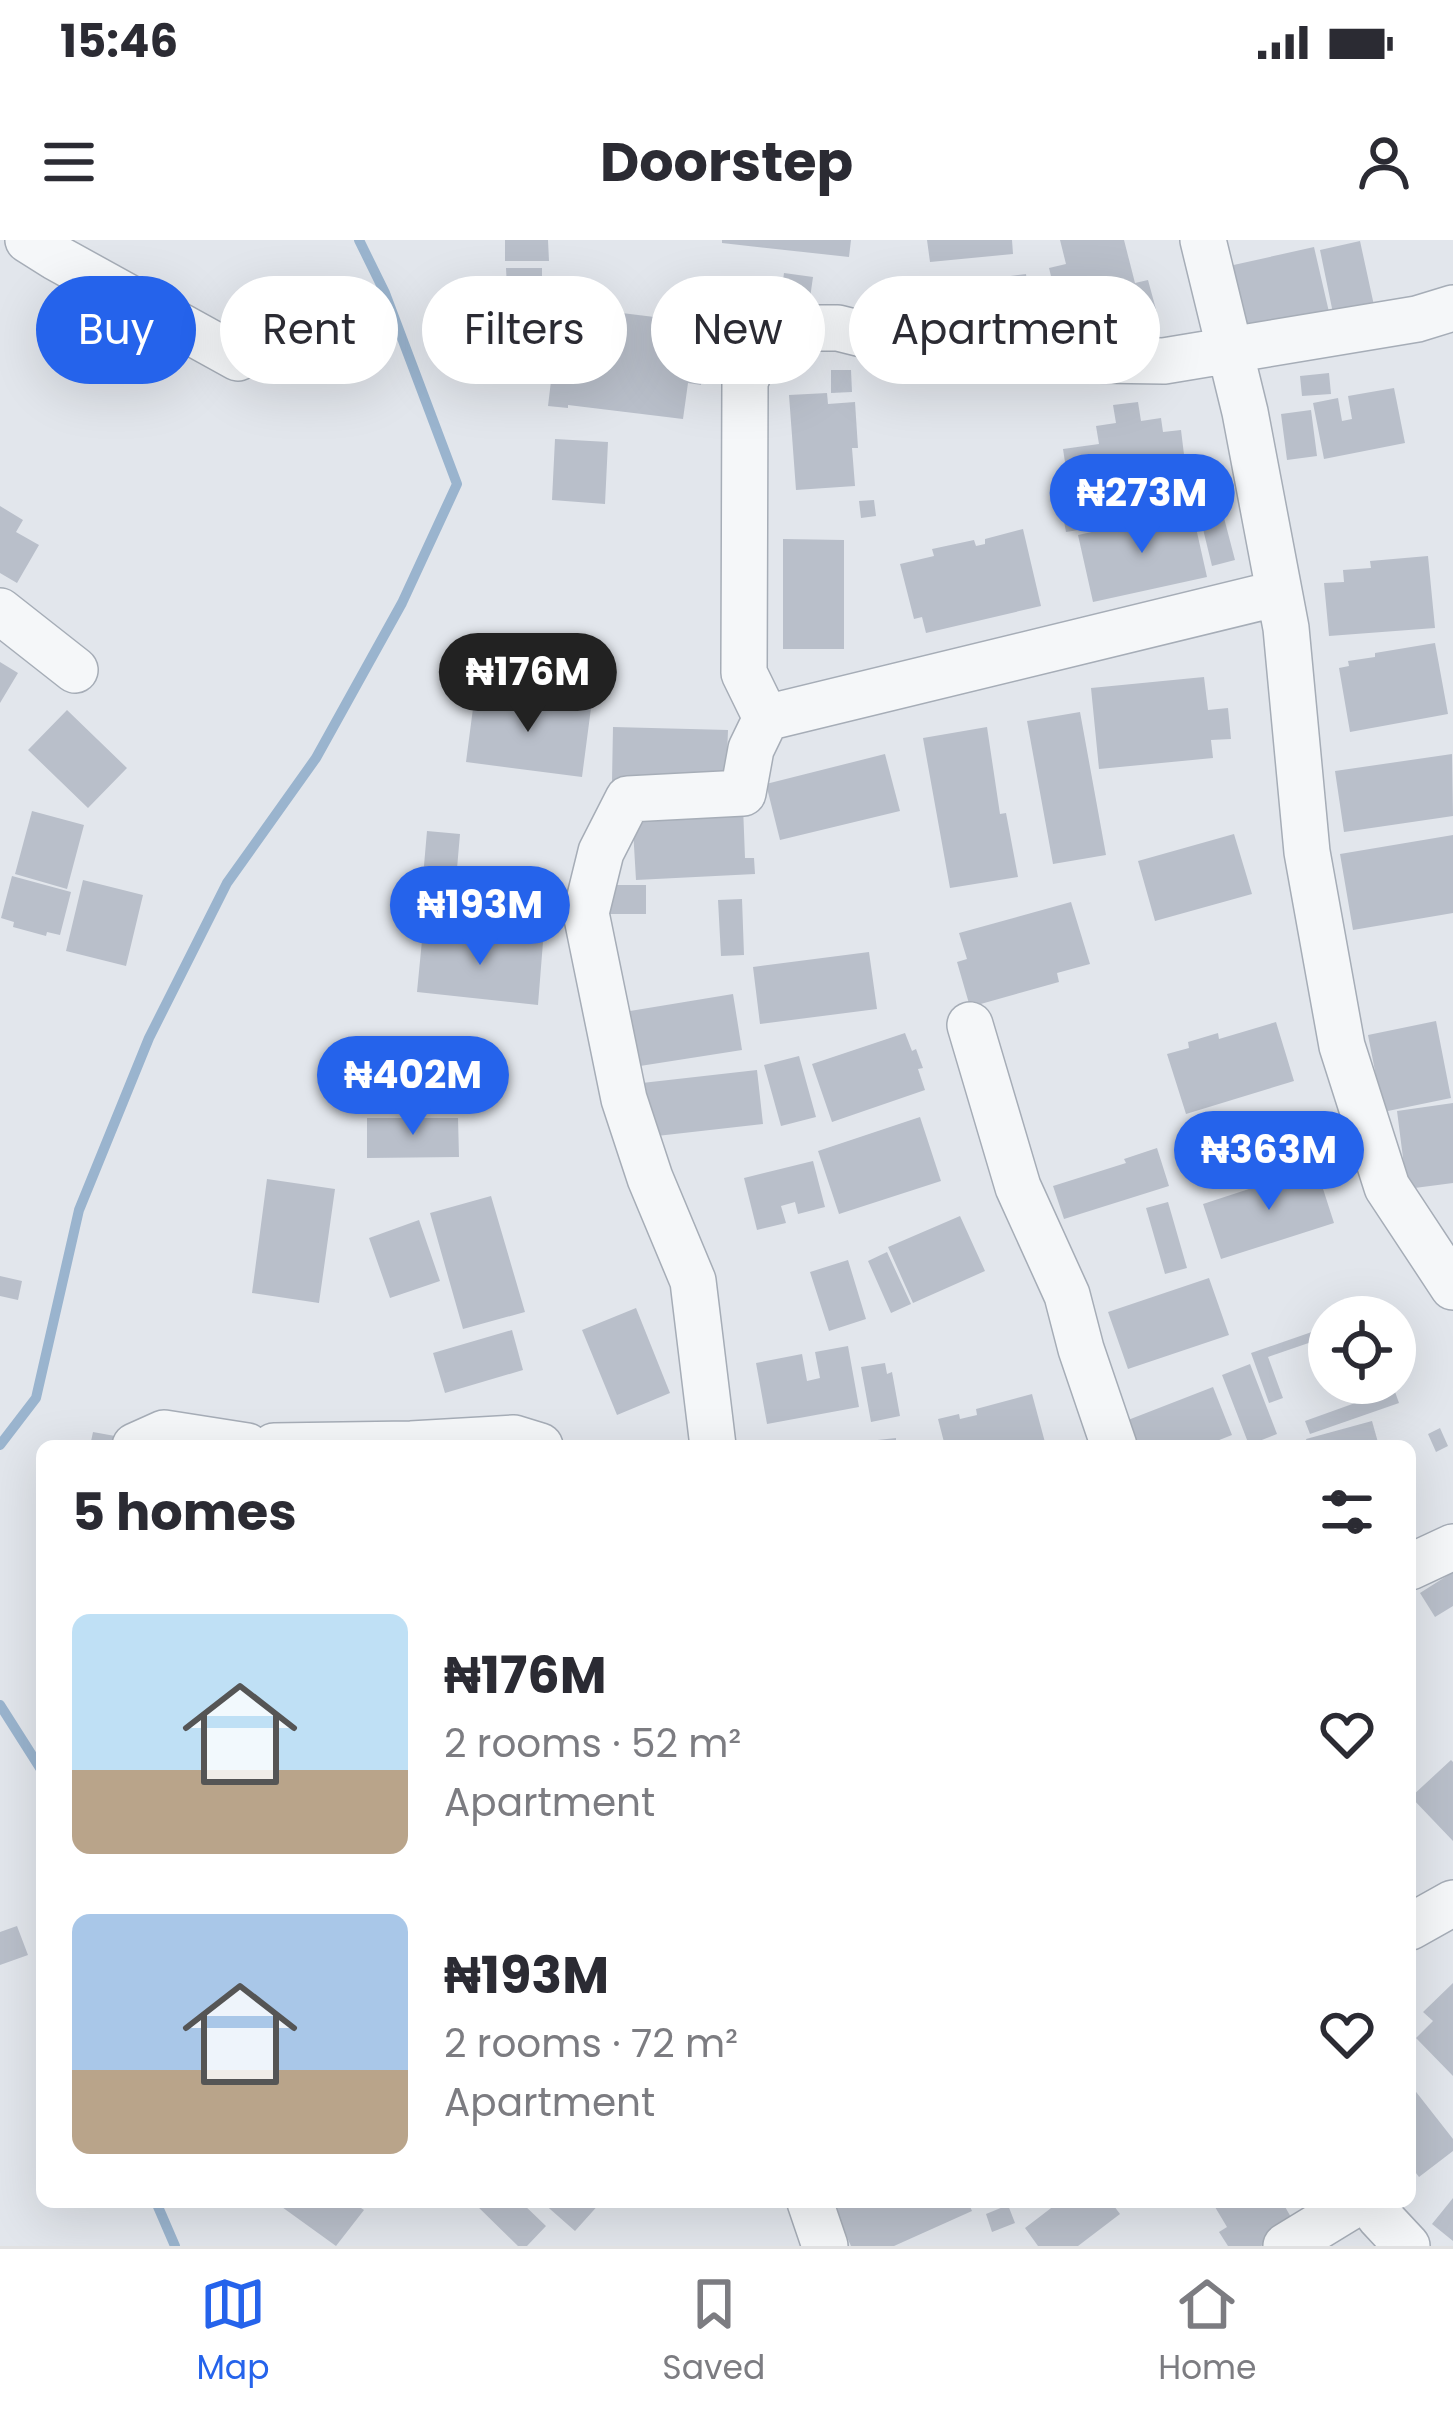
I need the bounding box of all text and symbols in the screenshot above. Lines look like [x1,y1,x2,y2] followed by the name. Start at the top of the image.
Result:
[60,10,178,73] text: 15:46
[600,124,853,200] text: Doorstep
[36,129,102,195] icon: menu
[1351,129,1417,195] icon: person
[36,276,196,384] chip: Buy
[220,276,398,384] chip: Rent
[422,276,627,384] chip: Filters
[651,276,825,384] chip: New
[849,276,1160,384] chip: Apartment
[1058,454,1226,556] pin: ₦273M
[1077,465,1207,520] text: ₦273M
[444,633,612,735] pin: ₦176M
[466,644,590,699] text: ₦176M
[396,866,564,968] pin: ₦193M
[417,877,543,932] text: ₦193M
[329,1036,497,1138] pin: ₦402M
[344,1047,482,1102] text: ₦402M
[1185,1111,1353,1213] pin: ₦363M
[1201,1122,1337,1177] text: ₦363M
[1308,1296,1416,1404] map controls
[1308,1296,1416,1404] button: locate
[72,1476,297,1548] text: 5 homes
[1314,1479,1380,1545] icon: filters
[444,1639,607,1711] text: ₦176M
[168,1662,312,1806] icon: home
[1314,1701,1380,1767] icon: heart
[444,1716,741,1771] text: 2 rooms · 52 m²
[444,1775,655,1830] text: Apartment
[444,1939,609,2011] text: ₦193M
[168,1962,312,2106] icon: home
[1314,2001,1380,2067] icon: heart
[444,2016,738,2071] text: 2 rooms · 72 m²
[444,2075,655,2130] text: Apartment
[196,2271,269,2393] tab: Map
[662,2271,765,2393] tab: Saved
[1158,2271,1257,2393] tab: Home

